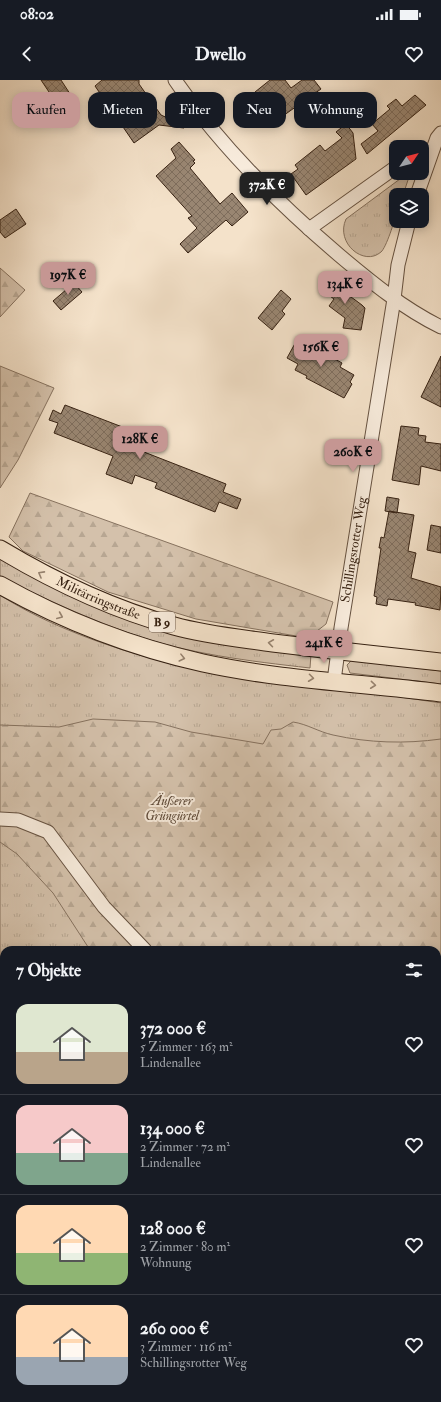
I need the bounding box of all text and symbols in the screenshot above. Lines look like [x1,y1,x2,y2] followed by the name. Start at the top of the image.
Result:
[20,5,54,24] text: 08:02
[16,43,38,65] icon: back
[195,43,246,66] text: Dwello
[403,43,425,65] icon: heart
[12,92,80,128] chip: Kaufen
[88,92,157,128] chip: Mieten
[165,92,225,128] chip: Filter
[233,92,286,128] chip: Neu
[294,92,377,128] chip: Wohnung
[389,140,429,180] north arrow
[389,140,429,228] map controls
[234,172,300,206] pin: 372K €
[249,177,285,193] text: 372K €
[389,188,429,228] button: layers
[35,262,101,296] pin: 197K €
[50,267,86,283] text: 197K €
[312,271,378,305] pin: 134K €
[327,276,363,292] text: 134K €
[288,334,354,368] pin: 156K €
[303,339,339,355] text: 156K €
[107,426,173,460] pin: 128K €
[122,431,158,447] text: 128K €
[320,439,386,473] pin: 260K €
[333,444,373,460] text: 260K €
[337,495,370,604] street label: Schillingsrotter Weg
[38,571,45,578] one-way arrow
[53,573,143,623] street label: Militärringstraße
[56,611,63,619] one-way arrow
[149,612,175,632] road number: B 9
[291,630,357,664] pin: 241K €
[305,635,343,651] text: 241K €
[268,638,274,647] one-way arrow
[179,653,186,661] one-way arrow
[308,673,314,682] one-way arrow
[370,680,376,689] one-way arrow
[145,793,200,824] park label: Äußerer Grüngürtel
[403,959,425,981] icon: filters
[16,960,81,981] text: 7 Objekte
[140,1018,206,1039] text: 372 000 €
[48,1020,96,1068] icon: home
[403,1033,425,1055] icon: heart
[140,1039,233,1055] text: 5 Zimmer · 163 m²
[140,1055,201,1071] text: Lindenallee
[140,1118,205,1139] text: 134 000 €
[48,1121,96,1169] icon: home
[403,1134,425,1156] icon: heart
[140,1139,230,1155] text: 2 Zimmer · 72 m²
[140,1155,201,1171] text: Lindenallee
[140,1218,206,1239] text: 128 000 €
[48,1221,96,1269] icon: home
[403,1234,425,1256] icon: heart
[140,1239,230,1255] text: 2 Zimmer · 80 m²
[140,1255,192,1271] text: Wohnung
[140,1318,209,1339] text: 260 000 €
[48,1321,96,1369] icon: home
[403,1334,425,1356] icon: heart
[140,1339,232,1355] text: 3 Zimmer · 116 m²
[140,1355,247,1371] text: Schillingsrotter Weg

